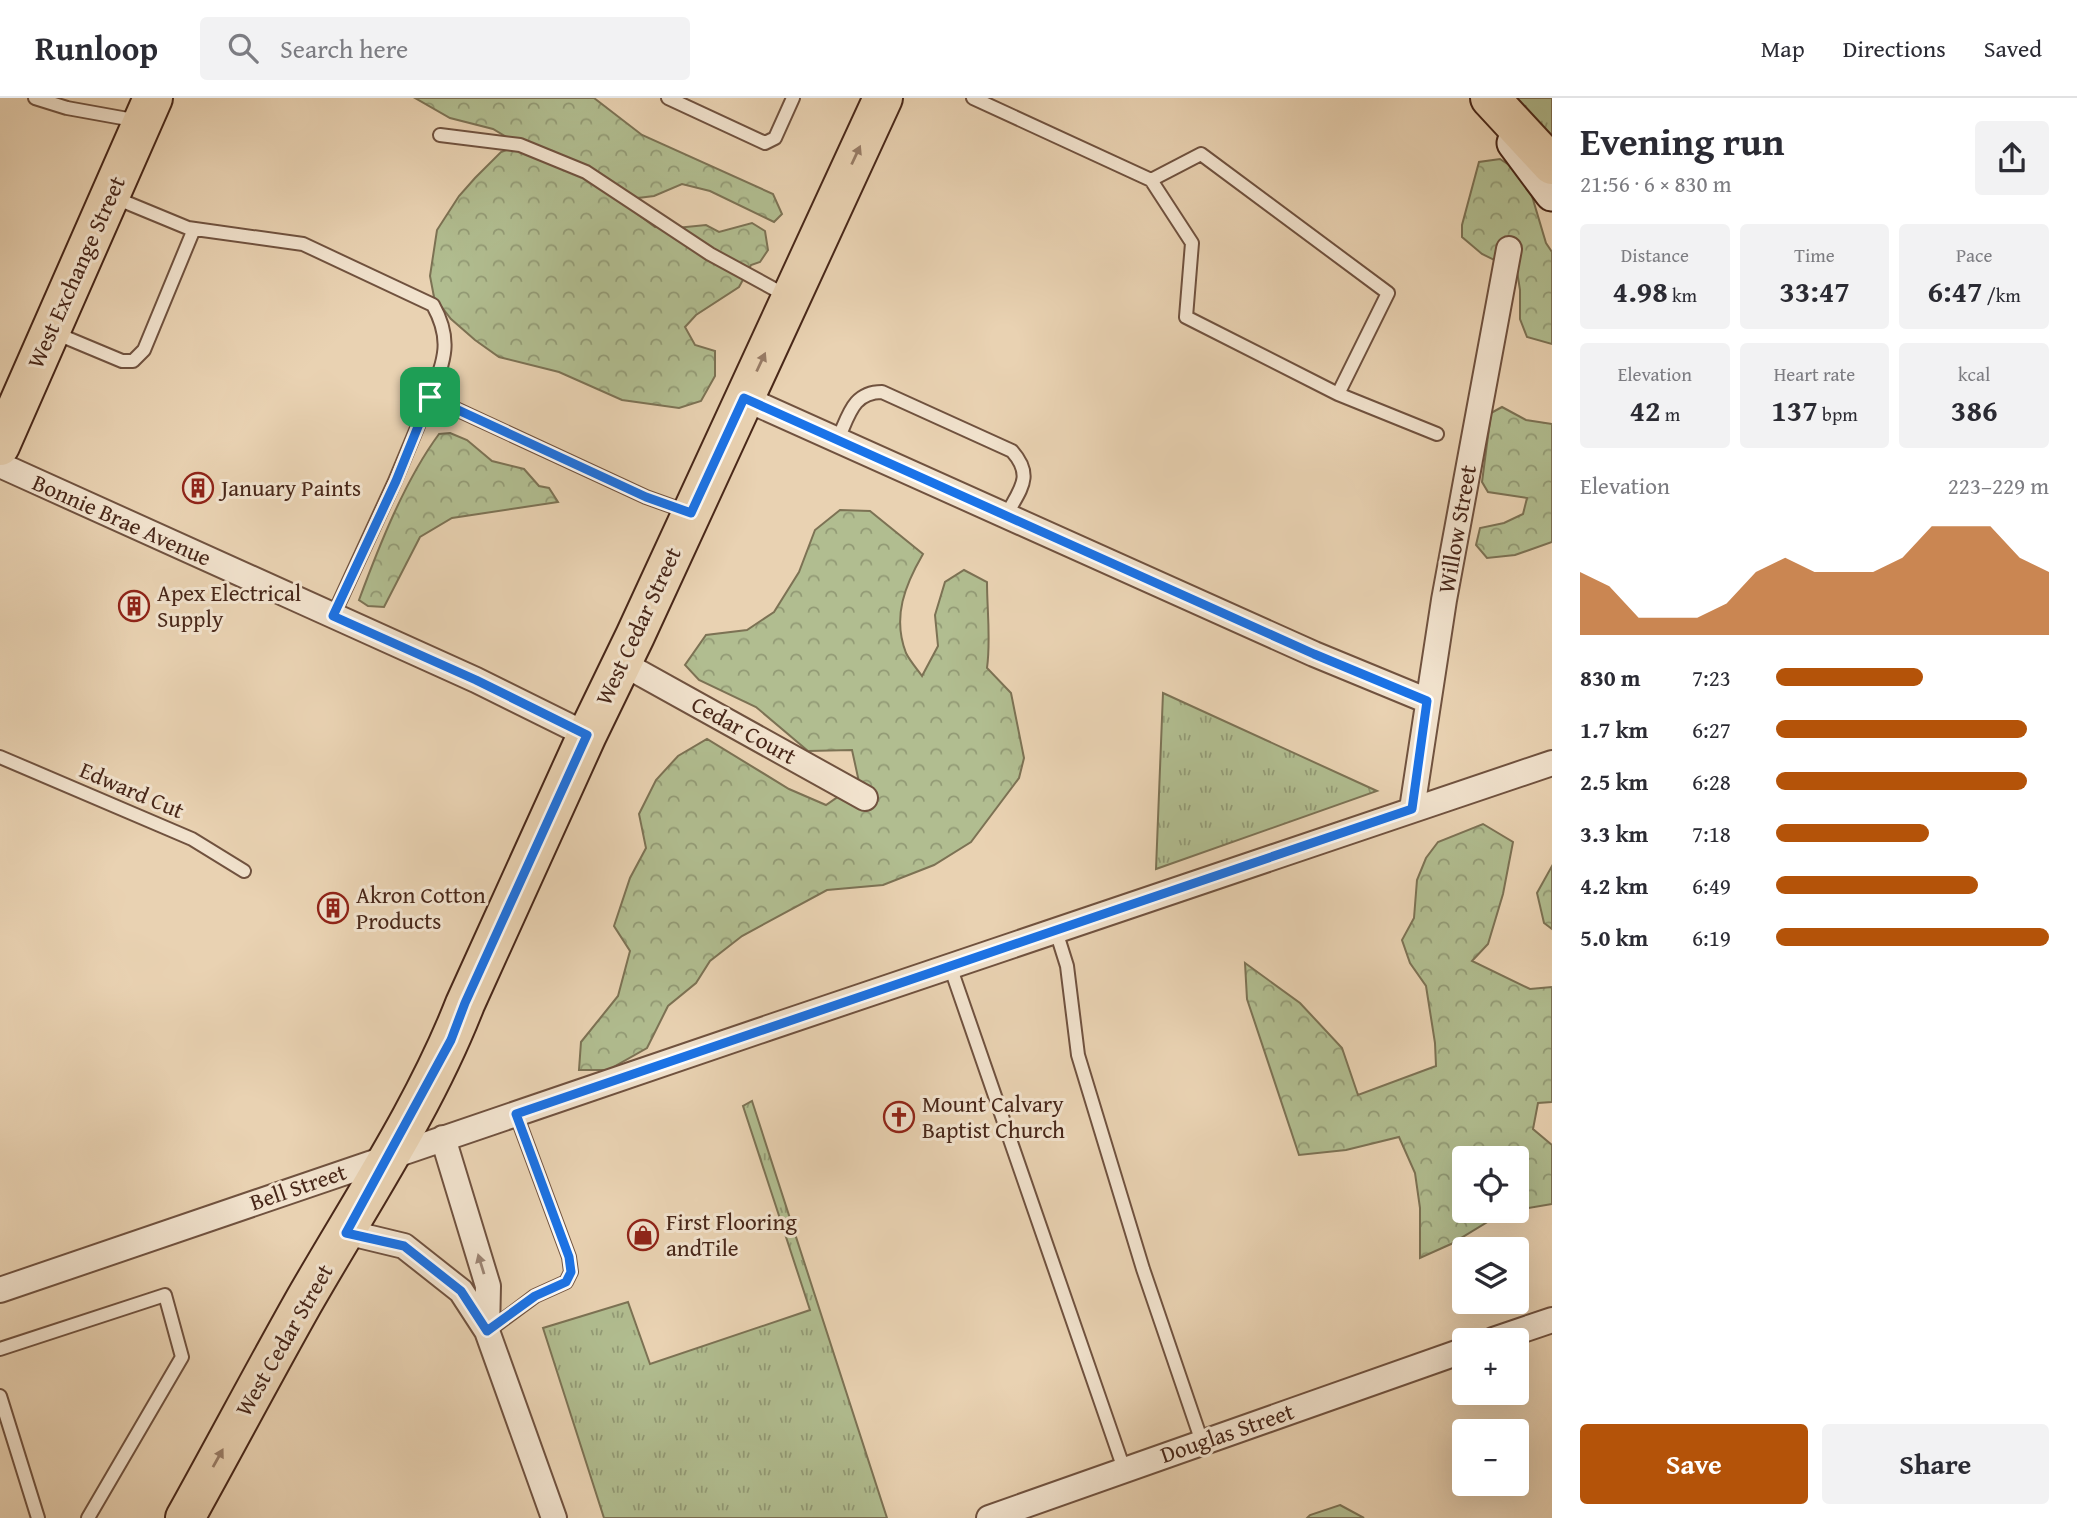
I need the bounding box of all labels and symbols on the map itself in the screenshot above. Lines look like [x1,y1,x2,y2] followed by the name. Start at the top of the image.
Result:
[851,145,862,166] one-way arrow
[18,170,133,373] street label: West Exchange Street
[755,352,767,372] one-way arrow
[400,367,460,427] pin
[1429,462,1484,596] street label: Willow Street
[28,465,217,574] street label: Bonnie Brae Avenue
[181,471,215,505] building icon: January Paints
[218,471,361,504] place label: January Paints
[586,541,689,710] street label: West Cedar Street
[157,576,301,635] place label: Apex Electrical Supply
[117,589,151,623] building icon: Apex Electrical Supply
[686,687,803,772] street label: Cedar Court
[75,753,189,826] street label: Edward Cut
[356,878,486,937] place label: Akron Cotton Products
[316,891,350,925] building icon: Akron Cotton Products
[922,1087,1065,1146] place label: Mount Calvary Baptist Church
[882,1100,916,1134] church icon: Mount Calvary Baptist Church
[245,1155,350,1218] street label: Bell Street
[666,1205,797,1264] place label: First Flooring andTile
[626,1218,660,1252] shop icon: First Flooring andTile
[476,1253,486,1274] one-way arrow
[227,1257,341,1422] street label: West Cedar Street
[1156,1394,1298,1471] street label: Douglas Street
[212,1448,224,1468] one-way arrow

